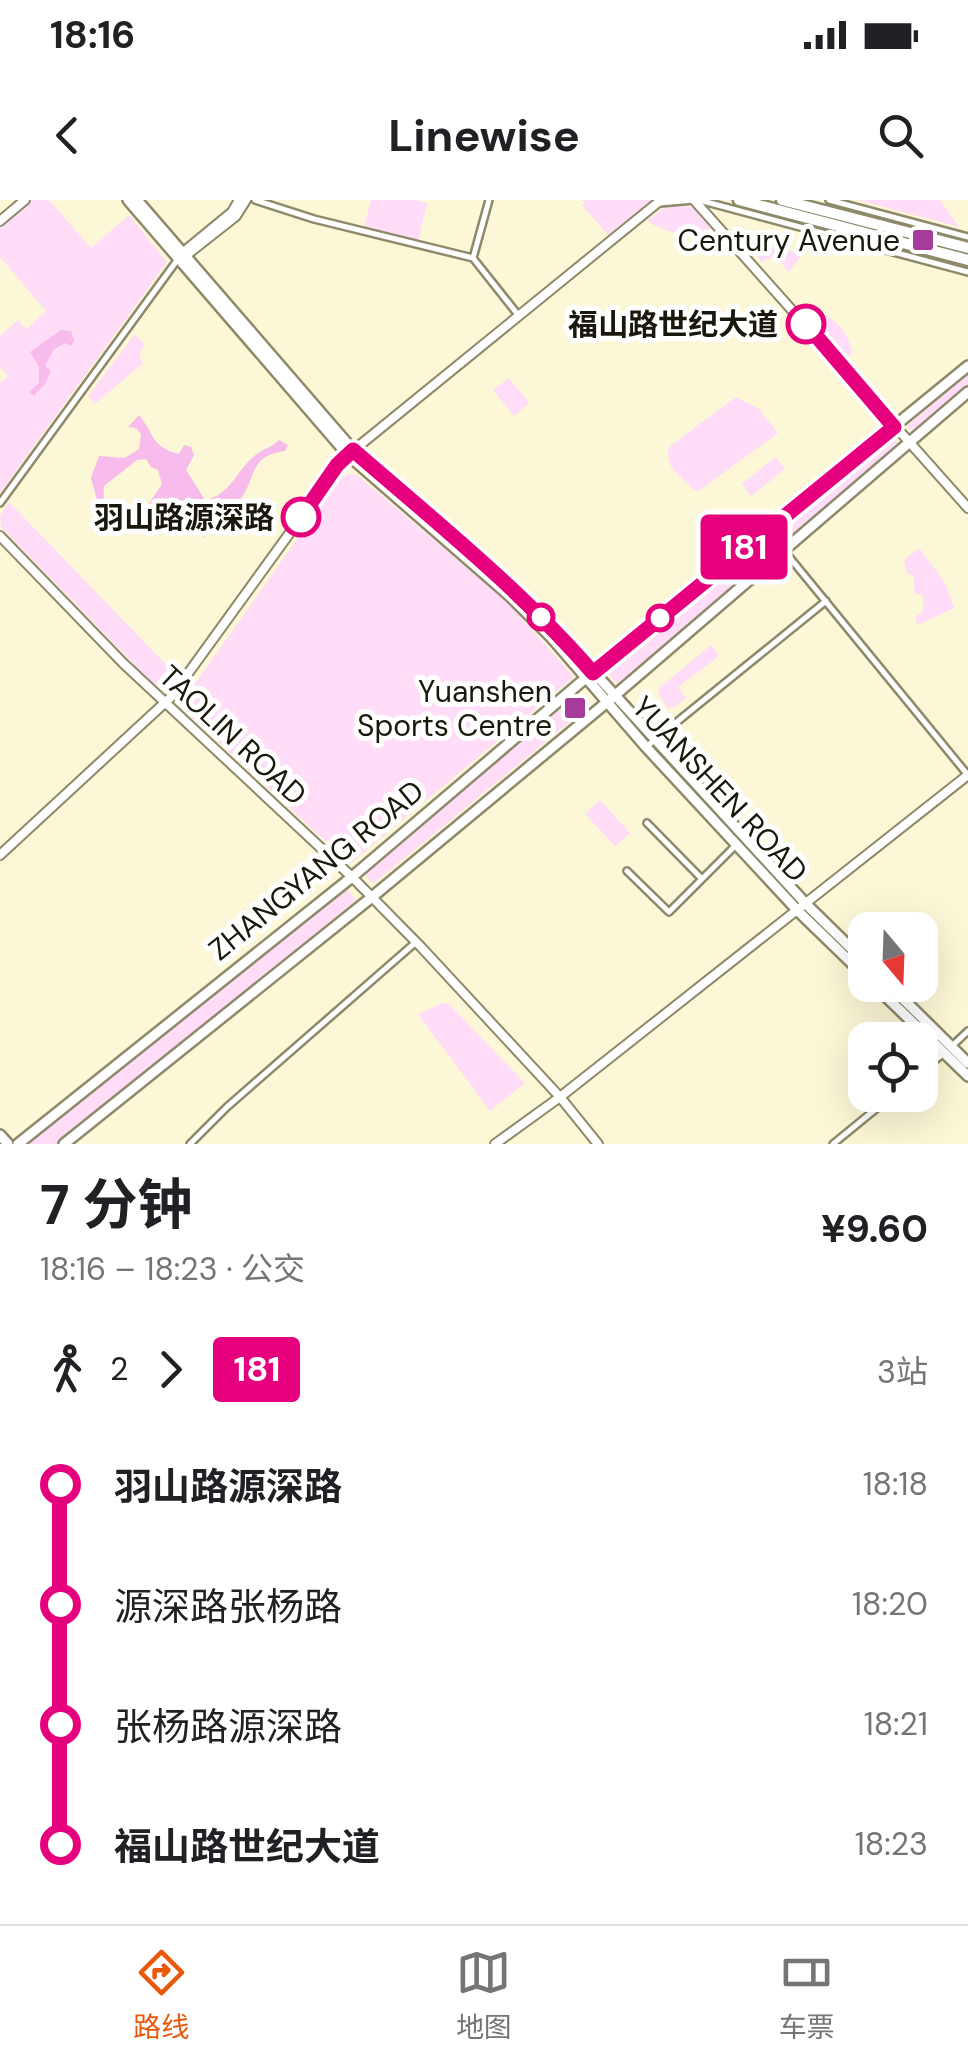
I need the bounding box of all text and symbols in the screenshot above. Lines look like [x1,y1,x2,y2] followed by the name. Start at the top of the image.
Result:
[50,10,135,60] text: 18:16
[388,106,580,165] text: Linewise
[40,108,95,163] icon: back
[873,108,928,163] icon: search
[678,221,900,260] place label: Century Avenue
[910,227,936,253] marker: Century Avenue
[568,305,778,344] place label: 福山路世纪大道
[787,305,825,343] marker: 福山路世纪大道
[94,498,274,537] place label: 羽山路源深路
[282,498,320,536] marker: 羽山路源深路
[686,514,802,580] line badge: 181
[721,524,767,570] text: 181
[528,604,554,630] unlabelled marker
[647,605,673,631] unlabelled marker
[151,657,315,813] street label: TAOLIN ROAD
[357,672,552,745] place label: Yuanshen Sports Centre
[624,688,816,890] street label: YUANSHEN ROAD
[562,695,588,721] marker: Yuanshen Sports Centre
[201,771,431,969] street label: ZHANGYANG ROAD
[848,912,938,1002] north arrow
[848,912,938,1112] map controls
[848,1022,938,1112] button: locate
[40,1169,192,1241] text: 7 分钟
[821,1204,928,1254] text: ¥9.60
[40,1248,305,1290] text: 18:16 – 18:23 · 公交
[40,1342,95,1397] icon: walk
[143,1342,198,1397] icon: forward
[233,1346,280,1392] text: 181
[110,1348,128,1390] text: 2
[877,1351,928,1393] text: 3站
[114,1462,342,1512] text: 羽山路源深路
[863,1463,928,1505] text: 18:18
[114,1582,342,1632] text: 源深路张杨路
[852,1583,928,1625] text: 18:20
[114,1702,342,1752] text: 张杨路源深路
[864,1703,928,1745] text: 18:21
[114,1822,380,1872] text: 福山路世纪大道
[855,1823,928,1865] text: 18:23
[133,1945,189,2046] tab: 路线
[456,1945,512,2046] tab: 地图
[779,1945,835,2046] tab: 车票

